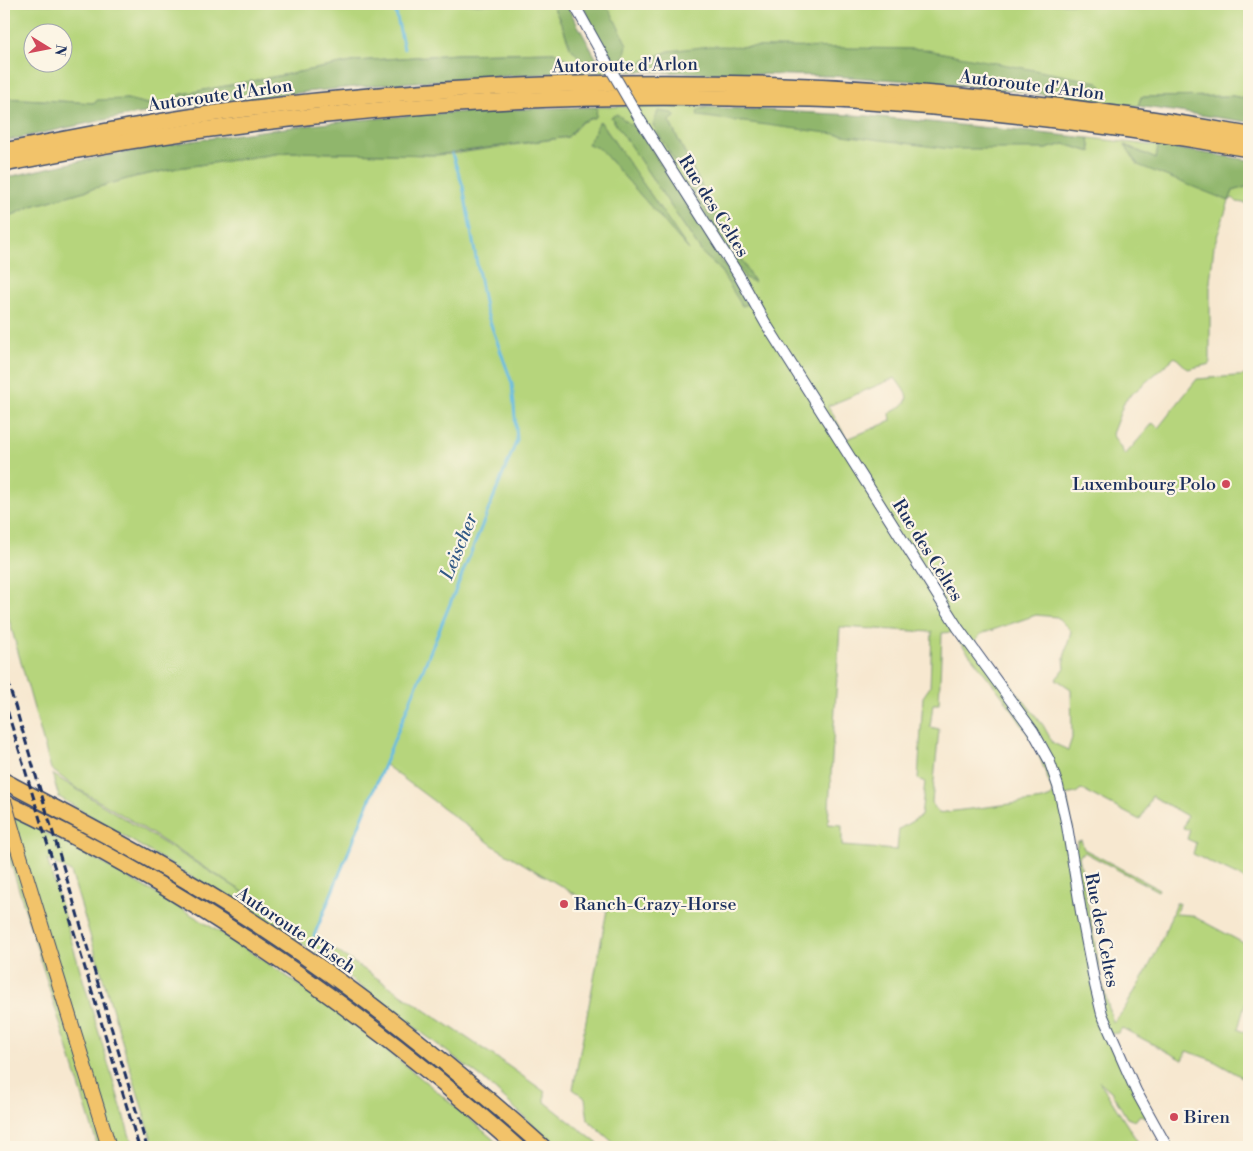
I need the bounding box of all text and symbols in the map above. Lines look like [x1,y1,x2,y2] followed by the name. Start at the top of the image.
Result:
[22,22,72,72] north arrow
[50,43,70,57] text: N
[551,53,698,78] street label: Autoroute d'Arlon
[957,65,1106,106] street label: Autoroute d'Arlon
[145,74,294,117] street label: Autoroute d'Arlon
[673,151,754,262] street label: Rue des Celtes
[1072,473,1216,496] place label: Luxembourg Polo
[1220,478,1232,490] marker: Luxembourg Polo
[887,495,968,606] street label: Rue des Celtes
[434,509,483,584] water label: Leischer
[1079,871,1124,990] street label: Rue des Celtes
[230,881,360,979] street label: Autoroute d'Esch
[574,893,737,916] place label: Ranch-Crazy-Horse
[558,898,570,910] marker: Ranch-Crazy-Horse
[1183,1106,1230,1129] place label: Biren
[1168,1111,1180,1123] marker: Biren

